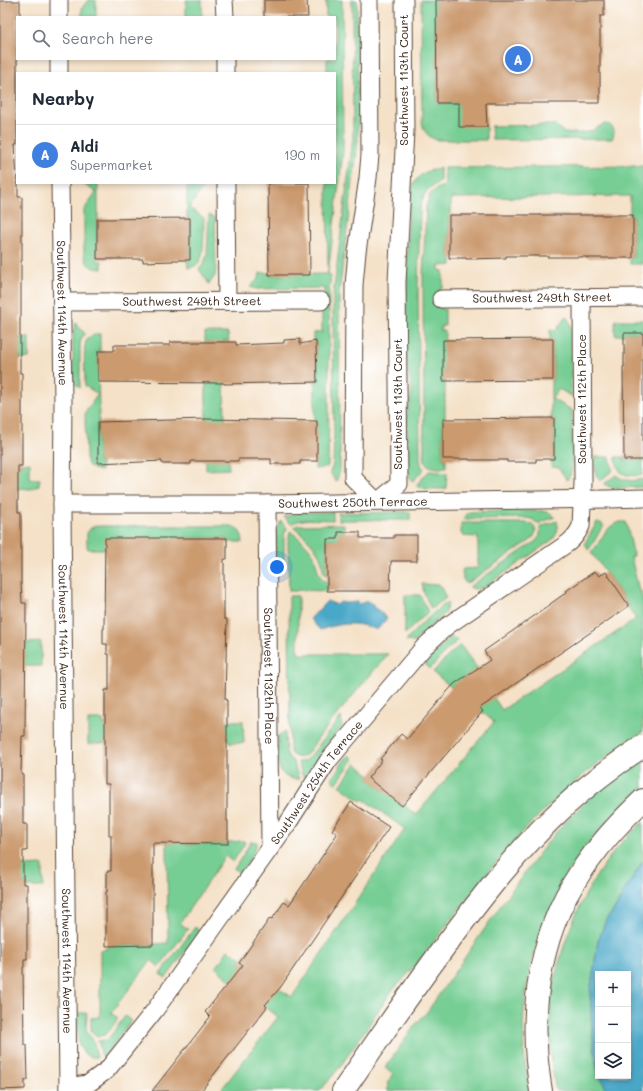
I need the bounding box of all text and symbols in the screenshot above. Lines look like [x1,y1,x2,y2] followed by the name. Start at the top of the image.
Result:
[395,14,411,146] street label: Southwest 113th Court
[16,16,336,60] search box
[30,27,52,49] icon: search
[62,28,153,48] text: Search here
[505,44,531,74] pin: A
[32,87,94,109] text: Nearby
[70,136,99,156] text: Aldi
[40,146,50,163] text: A
[284,146,320,163] text: 190 m
[70,156,153,173] text: Supermarket
[54,240,72,386] street label: Southwest 114th Avernue
[472,288,612,306] street label: Southwest 249th Street
[122,292,262,309] street label: Southwest 249th Street
[573,334,589,464] street label: Southwest 112th Place
[389,338,405,470] street label: Southwest 113th Court
[278,493,428,511] street label: Southwest 250th Terrace
[267,557,287,577] your location
[56,564,73,710] street label: Southwest 114th Avernue
[261,607,278,745] street label: Southwest 1132th Place
[266,716,366,847] street label: Southwest 254th Terrace
[59,888,76,1034] street label: Southwest 114th Avernue
[595,971,631,1079] map controls
[595,971,631,1007] button: +
[595,1007,631,1043] button: −
[595,1043,631,1079] button: layers

